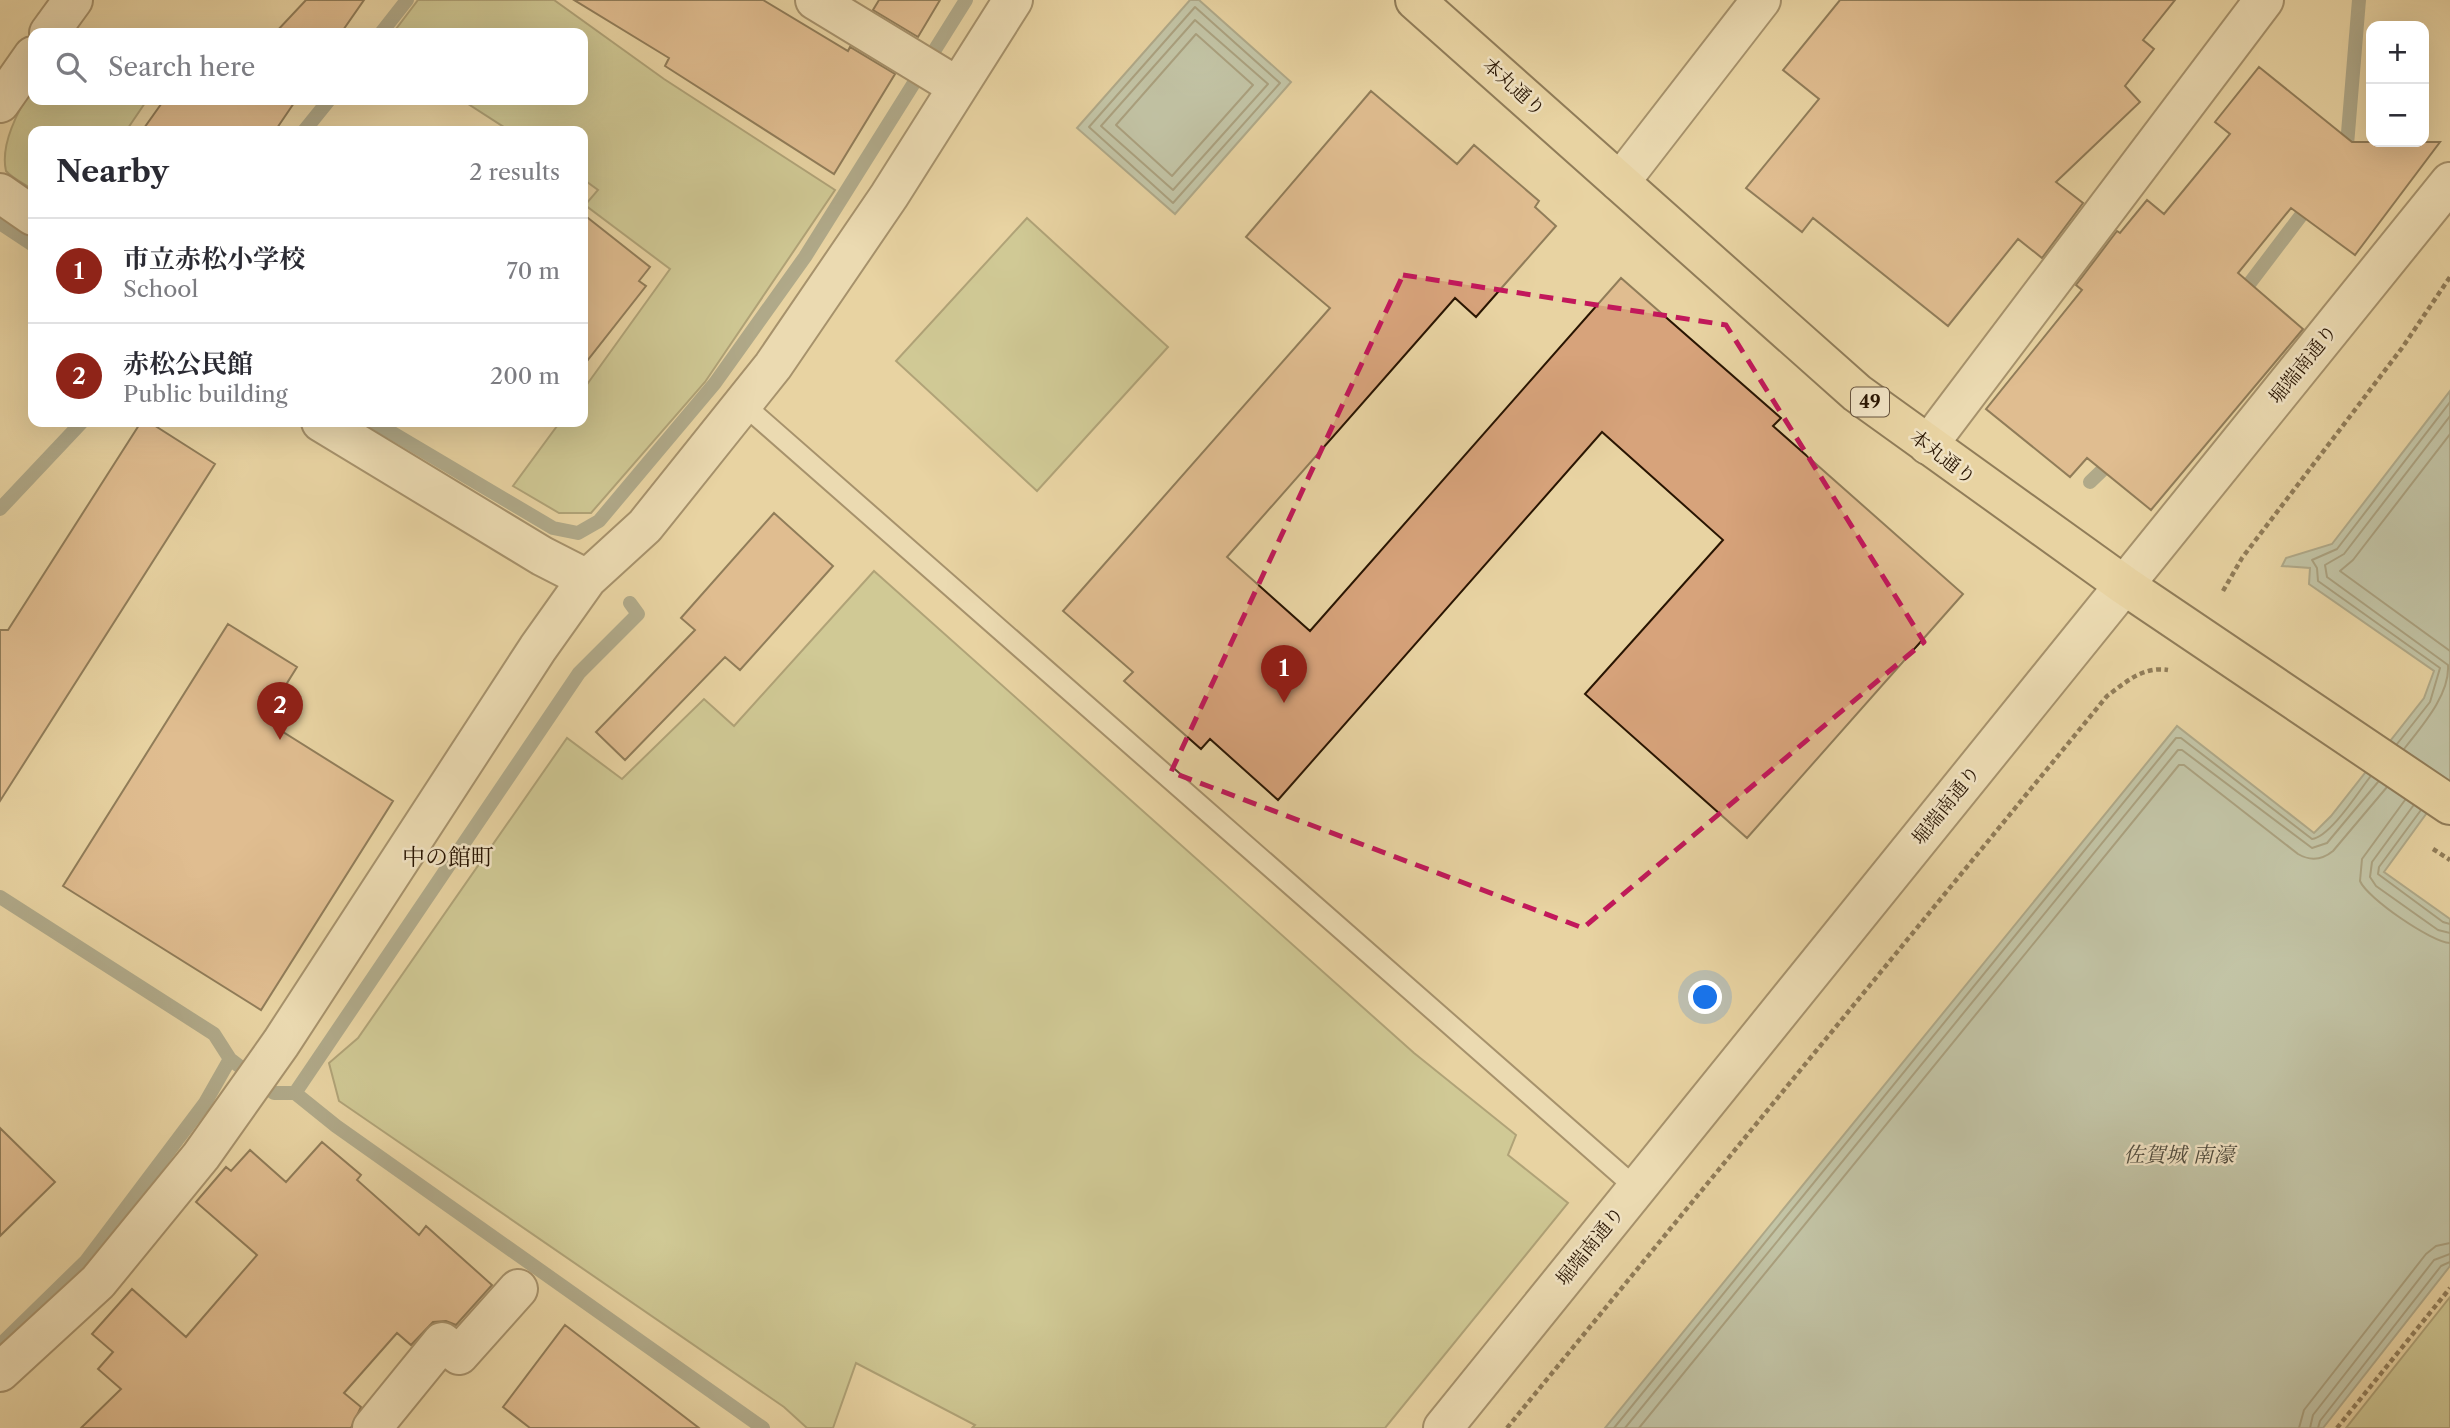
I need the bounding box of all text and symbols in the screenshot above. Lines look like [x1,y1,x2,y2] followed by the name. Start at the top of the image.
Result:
[2366,21,2429,147] map controls
[2366,21,2429,84] button: +
[28,28,588,105] search box
[52,48,90,86] icon: search
[108,51,255,83] text: Search here
[1478,53,1550,121] street label: 本丸通り
[2366,84,2429,147] button: −
[56,153,169,190] text: Nearby
[469,158,560,186] text: 2 results
[123,243,305,275] text: 市立赤松小学校
[74,257,84,285] text: 1
[507,257,560,285] text: 70 m
[123,275,198,303] text: School
[2264,320,2342,408] street label: 堀端南通り
[123,348,253,380] text: 赤松公民館
[72,362,86,390] text: 2
[490,362,560,390] text: 200 m
[123,380,288,408] text: Public building
[1851,388,1889,416] road number: 49
[1906,425,1980,489] street label: 本丸通り
[1261,645,1307,703] pin: 1
[257,682,303,740] pin: 2
[1907,761,1985,849] street label: 堀端南通り
[402,843,494,871] district label: 中の館町
[1688,980,1722,1014] your location
[2124,1142,2237,1167] water label: 佐賀城 南濠
[1551,1202,1629,1290] street label: 堀端南通り

